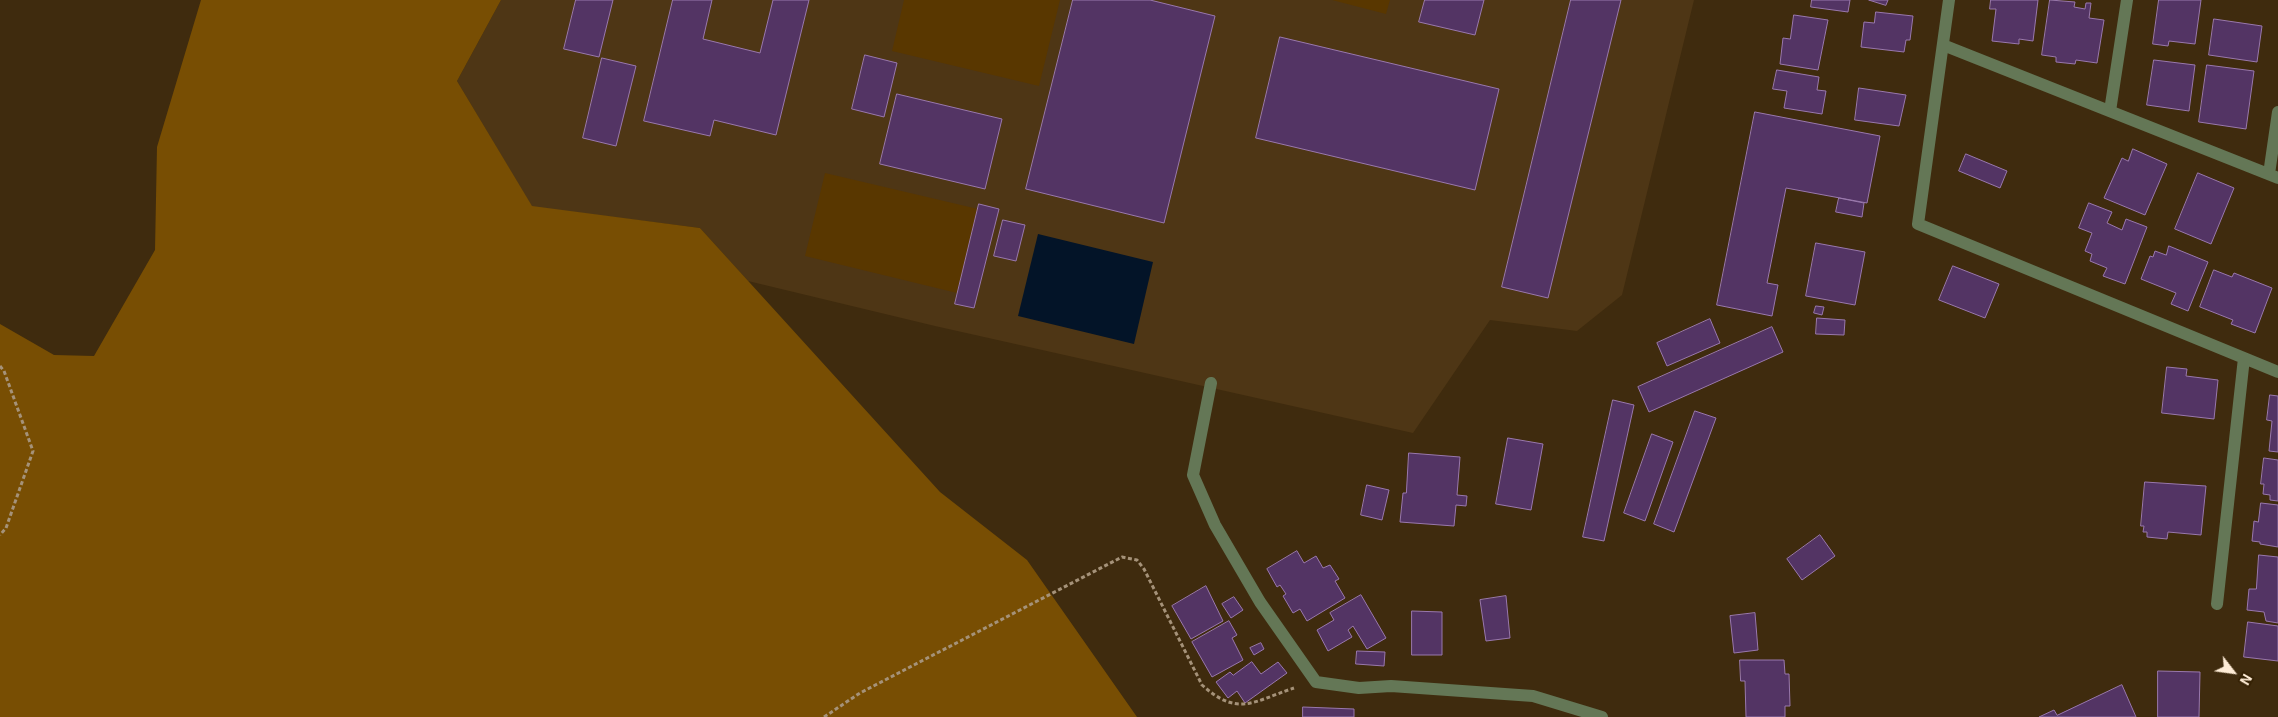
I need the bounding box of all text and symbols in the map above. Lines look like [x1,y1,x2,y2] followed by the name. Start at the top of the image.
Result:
[2208,647,2258,697] north arrow
[2237,671,2256,688] text: N

